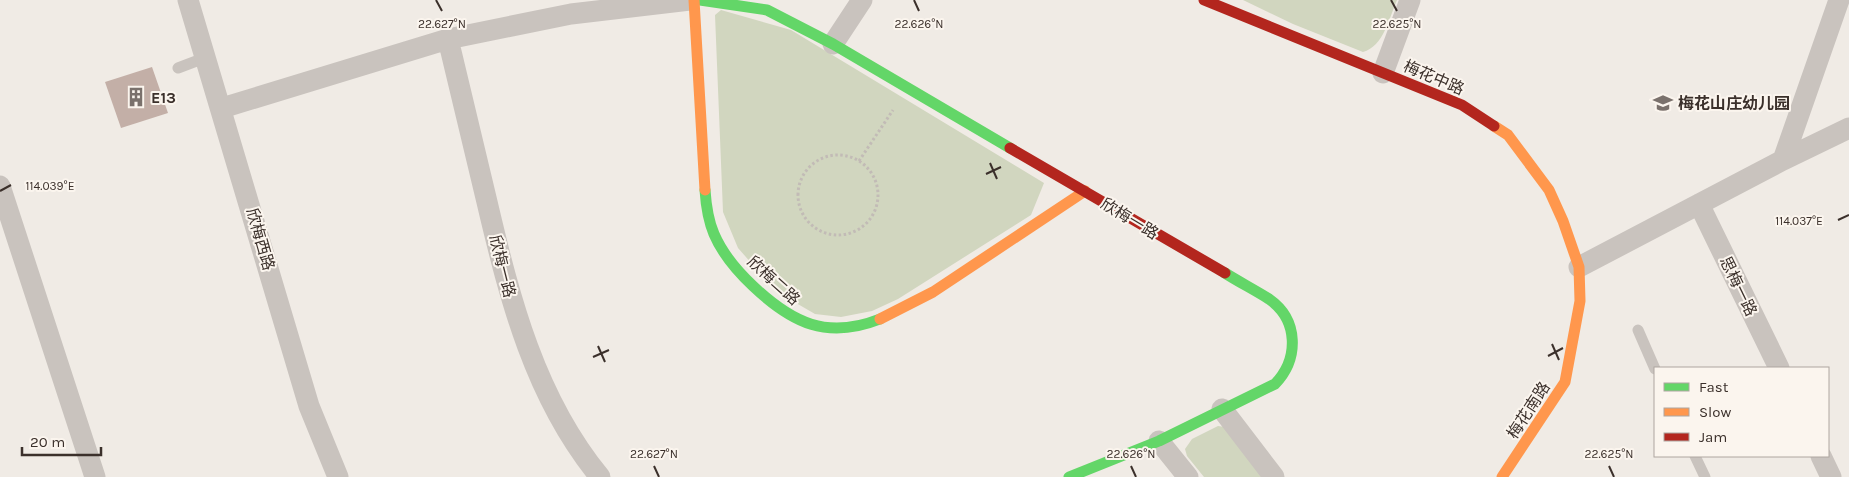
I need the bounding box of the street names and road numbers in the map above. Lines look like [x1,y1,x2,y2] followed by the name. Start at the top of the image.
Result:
[1401,56,1467,99] street label: 梅花中路
[1097,194,1162,243] street label: 欣梅一路
[243,206,278,273] street label: 欣梅西路
[486,233,519,299] street label: 欣梅一路
[744,252,804,309] street label: 欣梅二路
[1716,253,1761,319] street label: 思梅一路
[1503,378,1554,442] street label: 梅花南路

